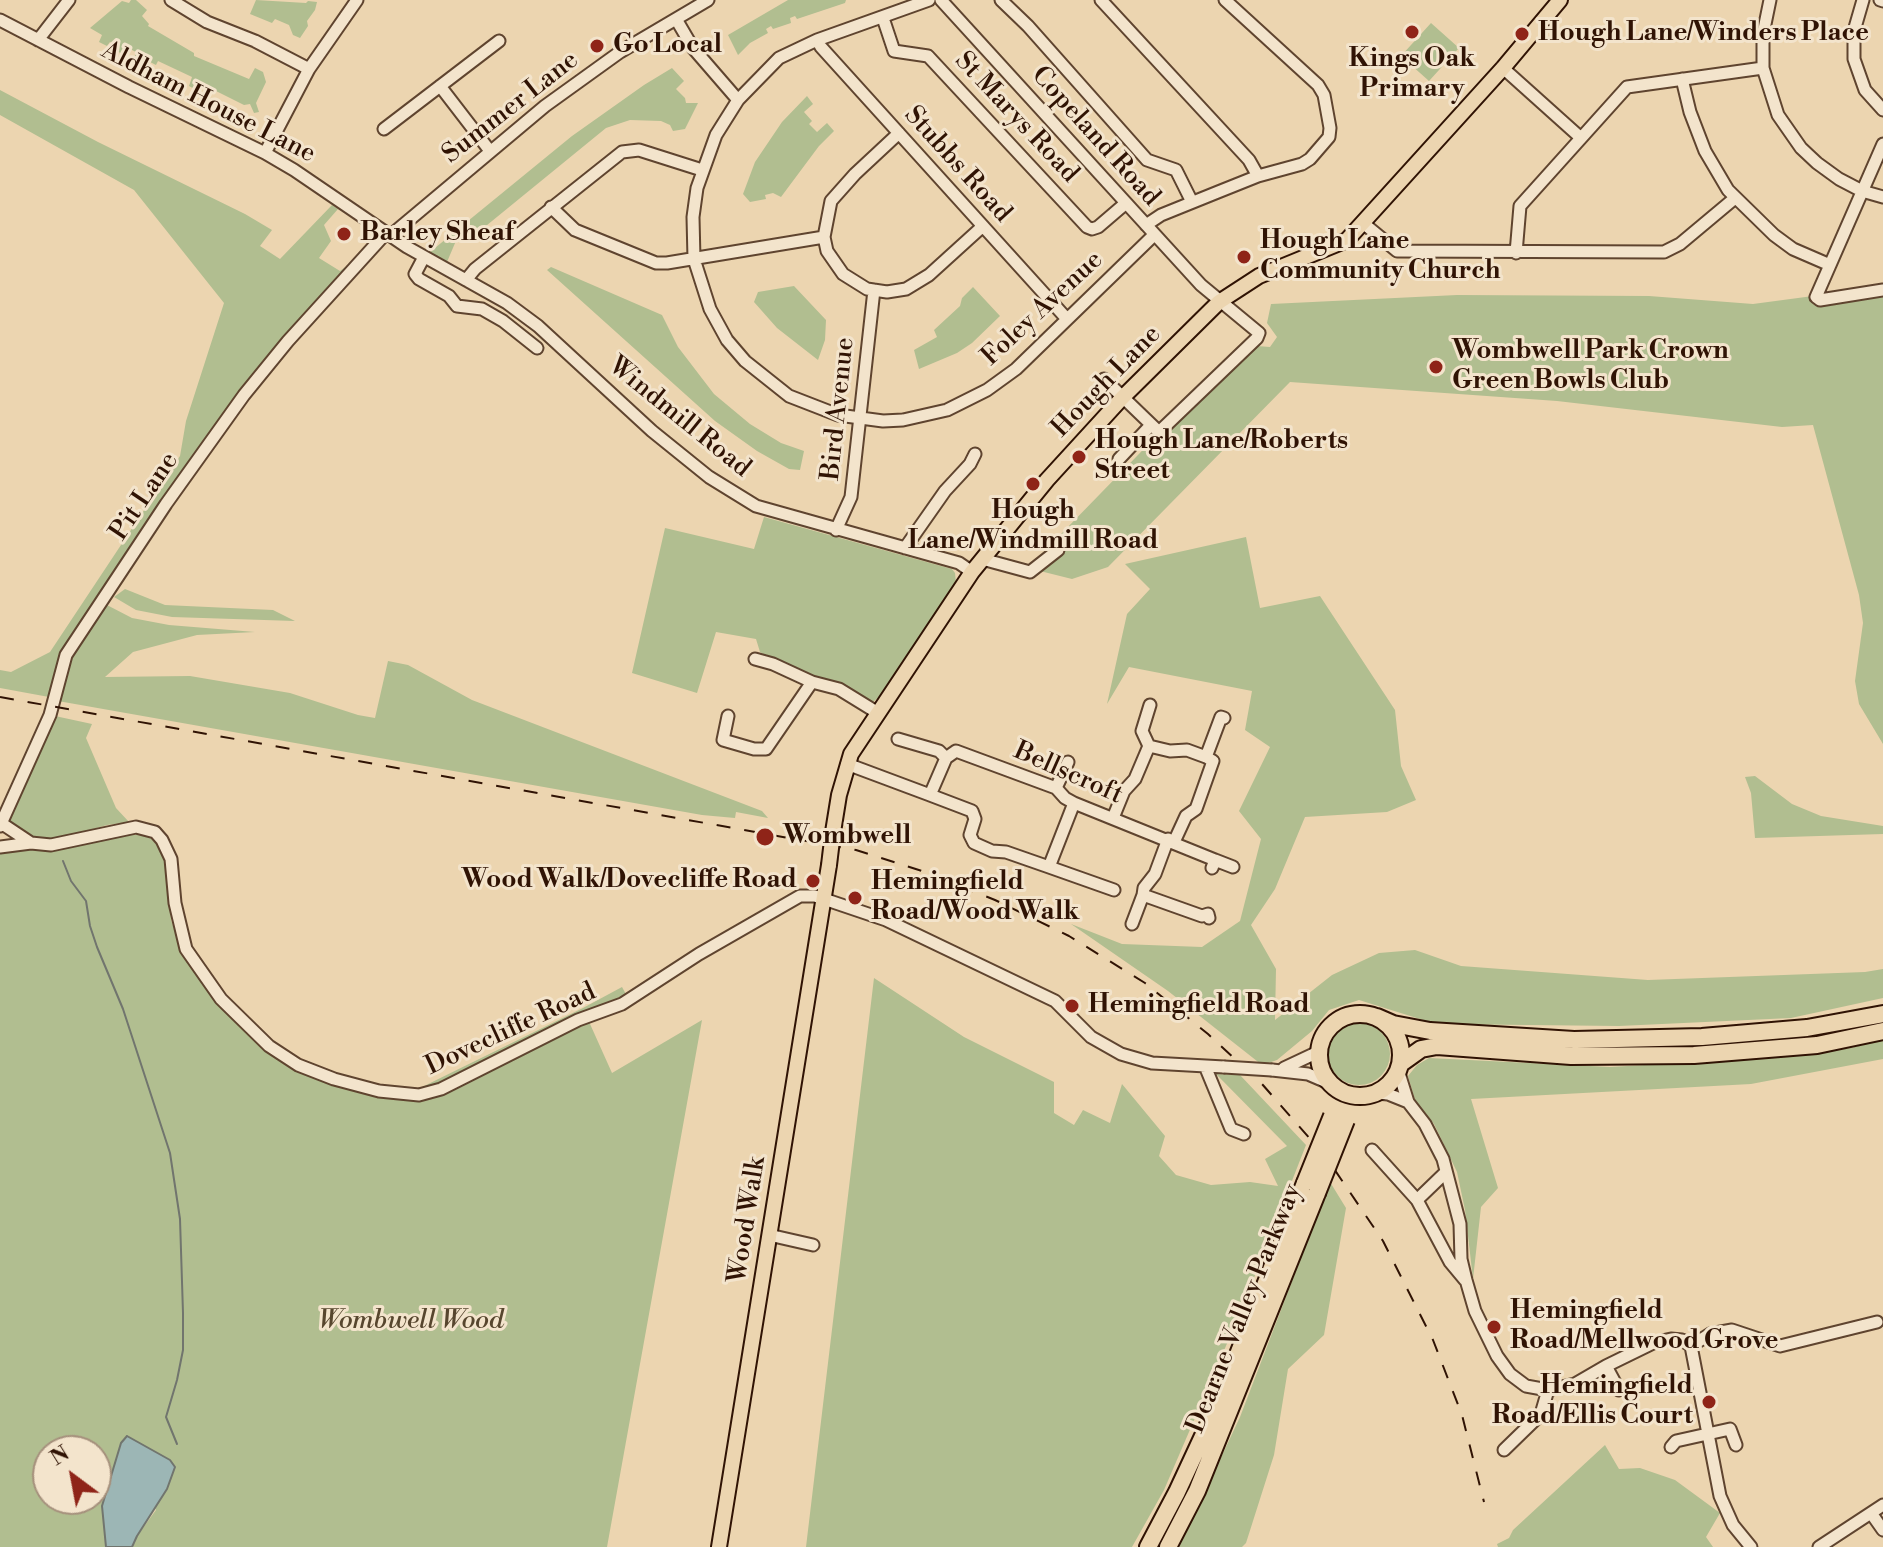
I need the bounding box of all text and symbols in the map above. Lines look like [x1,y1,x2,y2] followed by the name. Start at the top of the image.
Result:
[1538,18,1869,50] place label: Hough Lane/Winders Place
[1403,23,1421,41] marker: Kings Oak Primary
[1513,25,1531,43] marker: Hough Lane/Winders Place
[613,30,722,62] place label: Go Local
[96,35,320,171] street label: Aldham House Lane
[588,37,606,55] marker: Go Local
[1349,44,1475,106] place label: Kings Oak Primary
[437,45,585,171] street label: Summer Lane
[947,46,1085,190] street label: St Marys Road
[1024,61,1166,213] street label: Copeland Road
[897,100,1017,230] street label: Stubbs Road
[360,218,514,250] place label: Barley Sheaf
[335,225,353,243] marker: Barley Sheaf
[1260,226,1501,288] place label: Hough Lane Community Church
[976,245,1110,373] street label: Foley Avenue
[1235,248,1253,266] marker: Hough Lane Community Church
[1046,320,1168,444] street label: Hough Lane
[816,336,862,482] street label: Bird Avenue
[1452,336,1729,398] place label: Wombwell Park Crown Green Bowls Club
[602,351,756,485] street label: Windmill Road
[1427,358,1445,376] marker: Wombwell Park Crown Green Bowls Club
[1095,426,1348,488] place label: Hough Lane/Roberts Street
[104,447,186,547] street label: Pit Lane
[1070,448,1088,466] marker: Hough Lane/Roberts Street
[1024,475,1042,493] marker: Hough Lane/Windmill Road
[908,496,1158,558] place label: Hough Lane/Windmill Road
[1009,736,1127,812] street label: Bellscroft
[783,821,911,853] place label: Wombwell
[754,826,776,848] marker: Wombwell
[462,865,797,897] place label: Wood Walk/Dovecliffe Road
[871,867,1079,928] place label: Hemingfield Road/Wood Walk
[804,872,822,890] marker: Wood Walk/Dovecliffe Road
[846,889,864,907] marker: Hemingfield Road/Wood Walk
[421,977,601,1083] street label: Dovecliffe Road
[1088,990,1310,1022] place label: Hemingfield Road
[1063,997,1081,1015] marker: Hemingfield Road
[723,1155,773,1285] street label: Wood Walk
[1181,1180,1309,1438] street label: Dearne Valley Parkway
[1510,1296,1778,1358] place label: Hemingfield Road/Mellwood Grove
[319,1306,503,1338] park label: Wombwell Wood
[1485,1318,1503,1336] marker: Hemingfield Road/Mellwood Grove
[1492,1371,1693,1432] place label: Hemingfield Road/Ellis Court
[1700,1393,1718,1411] marker: Hemingfield Road/Ellis Court
[32,1435,112,1515] north arrow
[46,1440,75,1472] text: N

